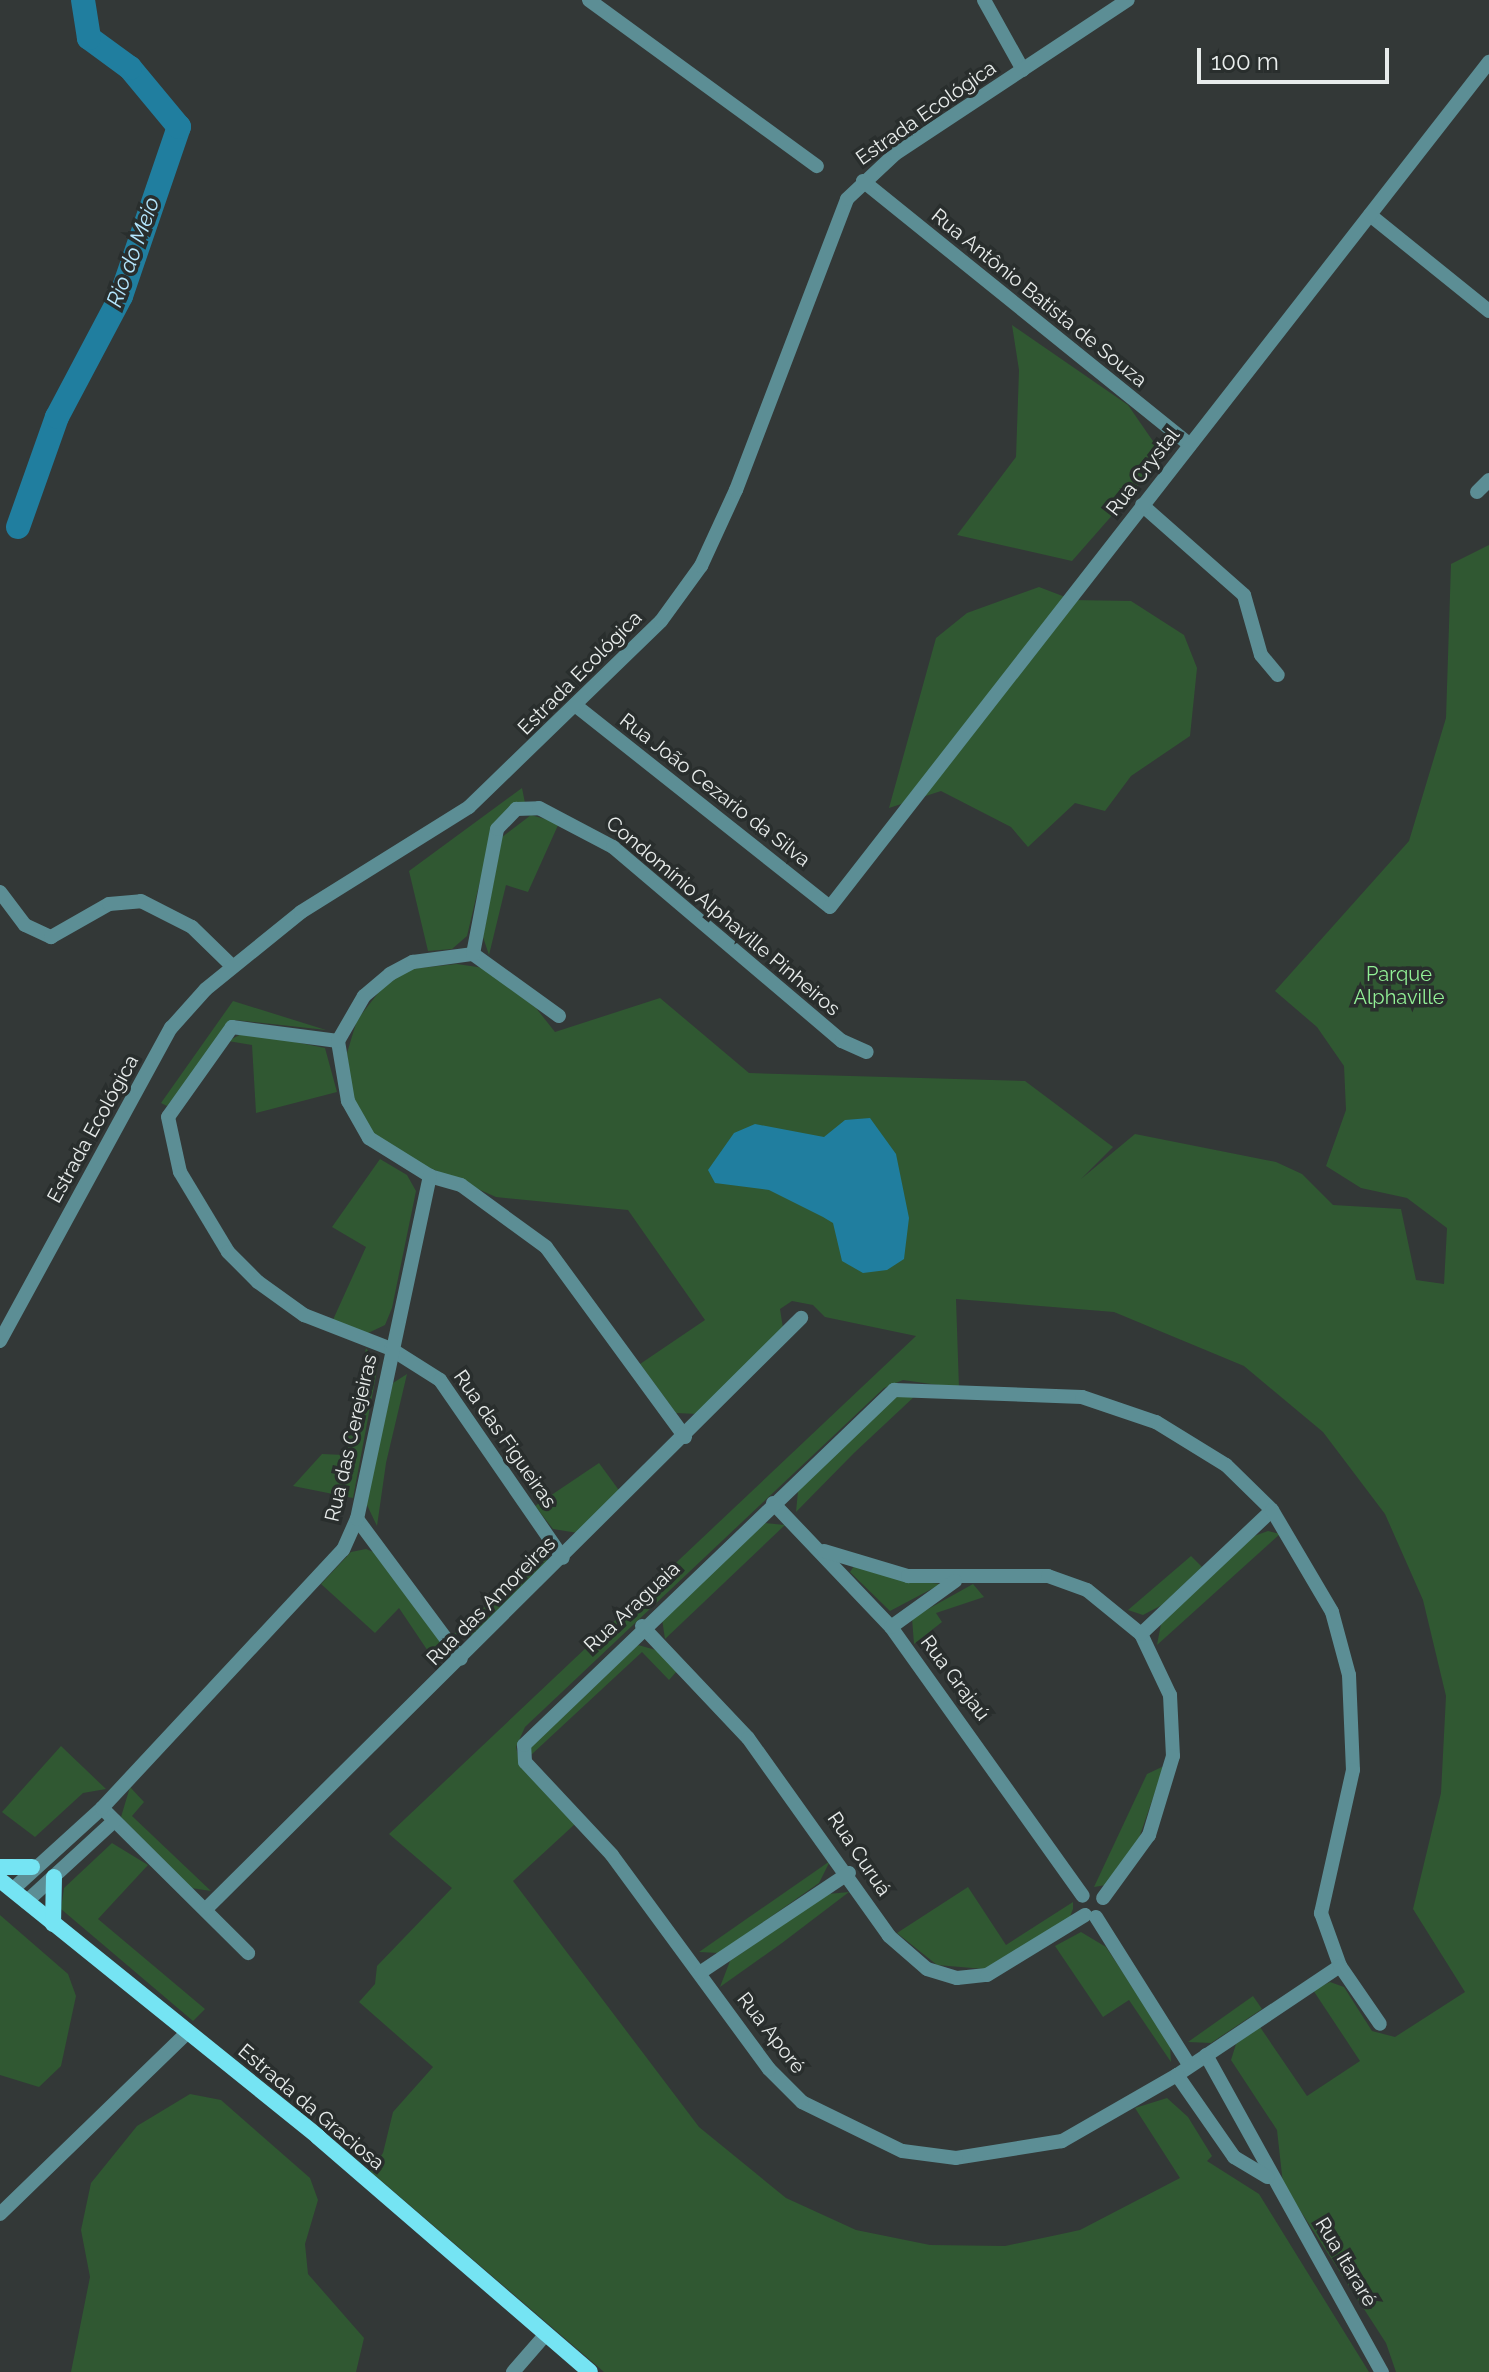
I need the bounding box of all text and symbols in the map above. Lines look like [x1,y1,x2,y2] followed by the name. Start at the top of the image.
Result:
[1201,32,1393,82] scale bar
[1211,47,1279,76] text: 100 m
[851,56,1001,170] street label: Estrada Ecológica
[101,193,165,311] water label: Rio do Meio
[926,203,1152,393] street label: Rua Antônio Batista de Souza
[1101,423,1185,521] street label: Rua Crystal
[513,606,647,740] street label: Estrada Ecológica
[615,708,815,872] street label: Rua João Cezario da Silva
[601,811,845,1021] street label: Condomínio Alphaville Pinheiros
[1353,962,1445,1009] park label: Parque Alphaville
[42,1051,144,1207] street label: Estrada Ecológica
[320,1352,382,1524] street label: Rua das Cerejeiras
[448,1365,562,1513] street label: Rua das Figueiras
[421,1531,561,1671] street label: Rua das Amoreiras
[579,1556,685,1658] street label: Rua Araguaia
[915,1631,995,1725] street label: Rua Grajaú
[822,1807,896,1901] street label: Rua Curuá
[732,1987,810,2079] street label: Rua Aporé
[233,2039,389,2175] street label: Estrada da Graciosa
[1310,2213,1382,2311] street label: Rua Itararé

